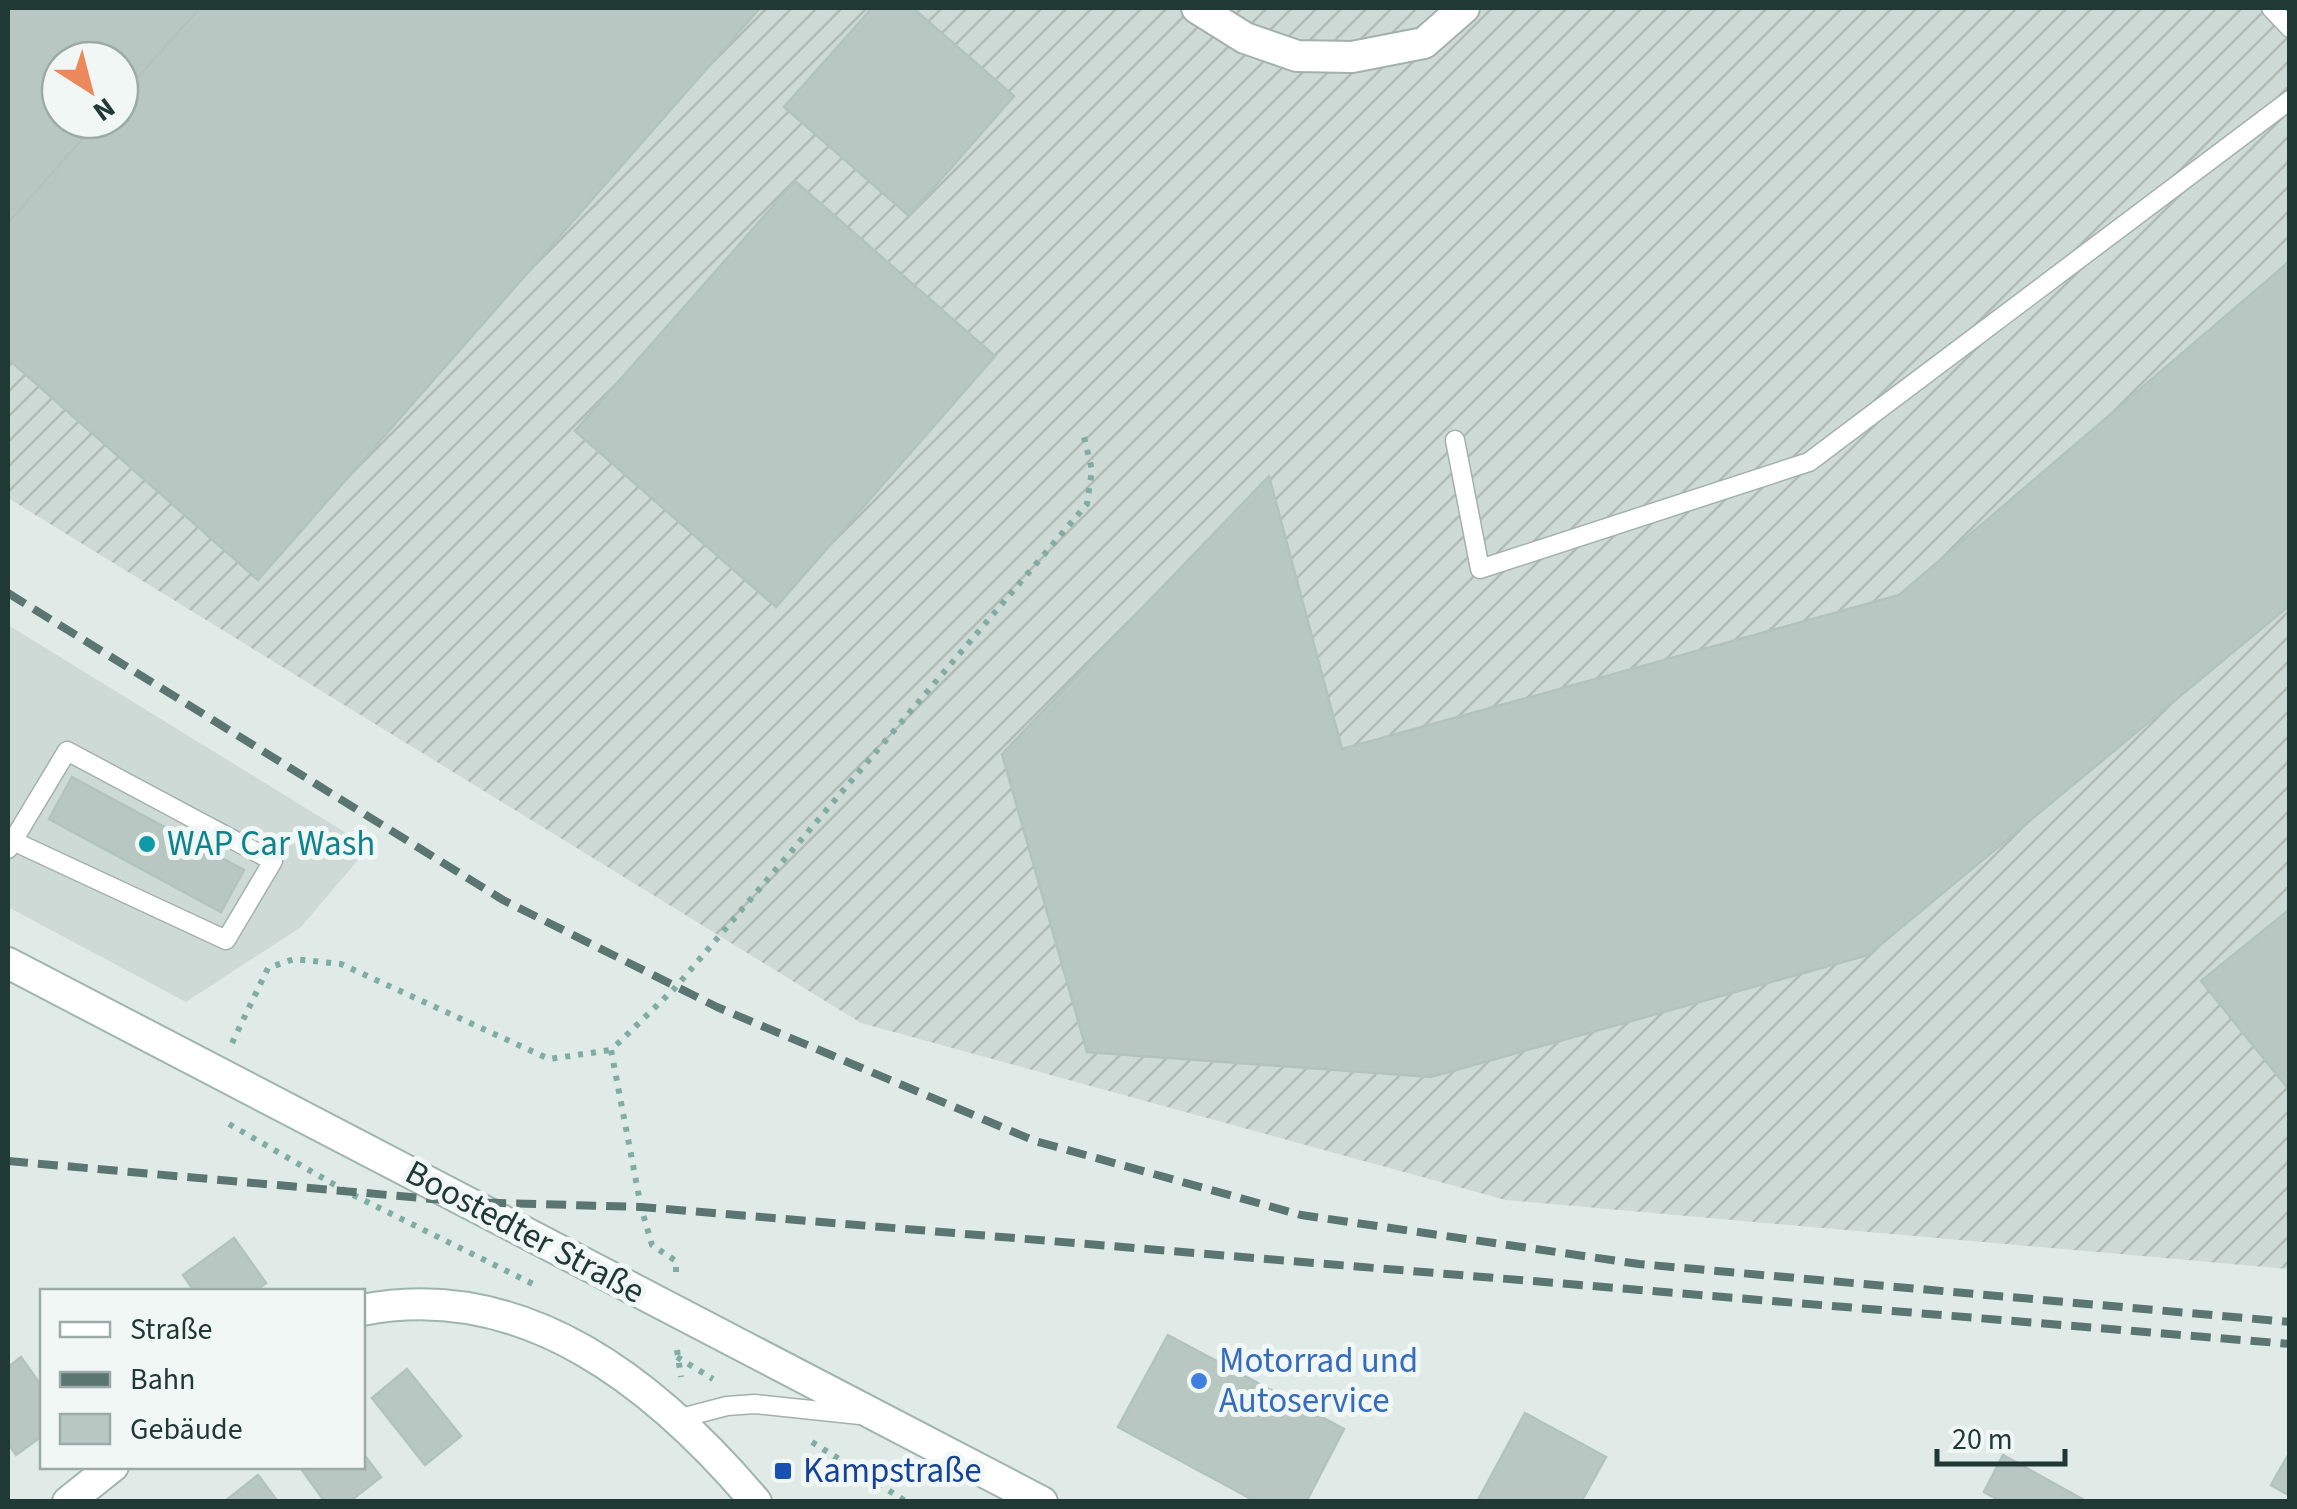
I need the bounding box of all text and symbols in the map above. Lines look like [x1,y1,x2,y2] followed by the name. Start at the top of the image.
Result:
[40,40,140,140] north arrow
[85,88,123,131] text: N
[167,819,375,869] place label: WAP Car Wash
[136,833,158,855] marker: WAP Car Wash
[396,1148,654,1316] street label: Boostedter Straße
[40,1289,365,1469] legend
[130,1308,212,1351] text: Straße
[1219,1336,1418,1426] place label: Motorrad und Autoservice
[130,1358,196,1401] text: Bahn
[1188,1370,1210,1392] marker: Motorrad und Autoservice
[1937,1404,2064,1466] scale bar
[130,1408,243,1451] text: Gebäude
[1952,1418,2013,1461] text: 20 m
[803,1446,982,1496] place label: Kampstraße
[772,1460,794,1482] marker: Kampstraße

